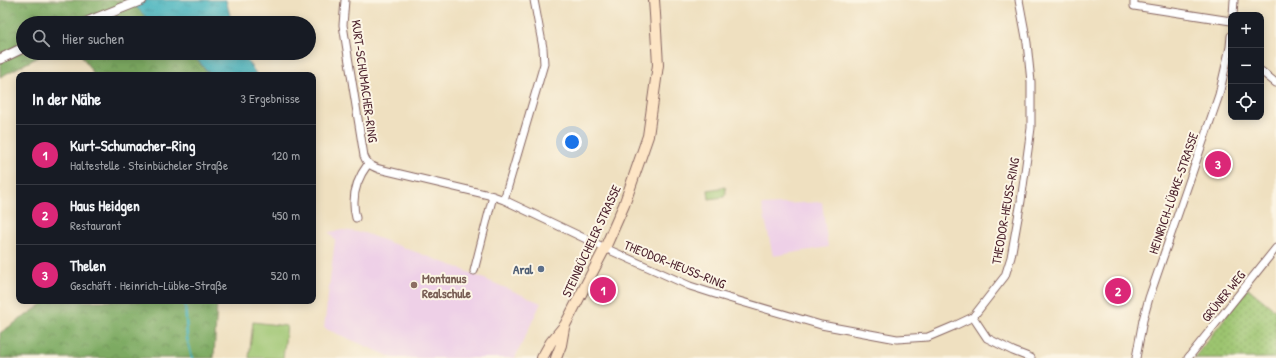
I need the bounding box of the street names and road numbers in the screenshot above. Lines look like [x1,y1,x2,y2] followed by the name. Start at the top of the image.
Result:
[347,18,383,144] street label: KURT-SCHUMACHER-RING
[1144,130,1202,256] street label: HEINRICH-LÜBKE-STRASSE
[987,156,1023,266] street label: THEODOR-HEUSS-RING
[557,182,625,300] street label: STEINBÜCHELER STRASSE
[622,235,729,293] street label: THEODOR-HEUSS-RING
[1197,266,1250,325] street label: GRÜNER WEG

